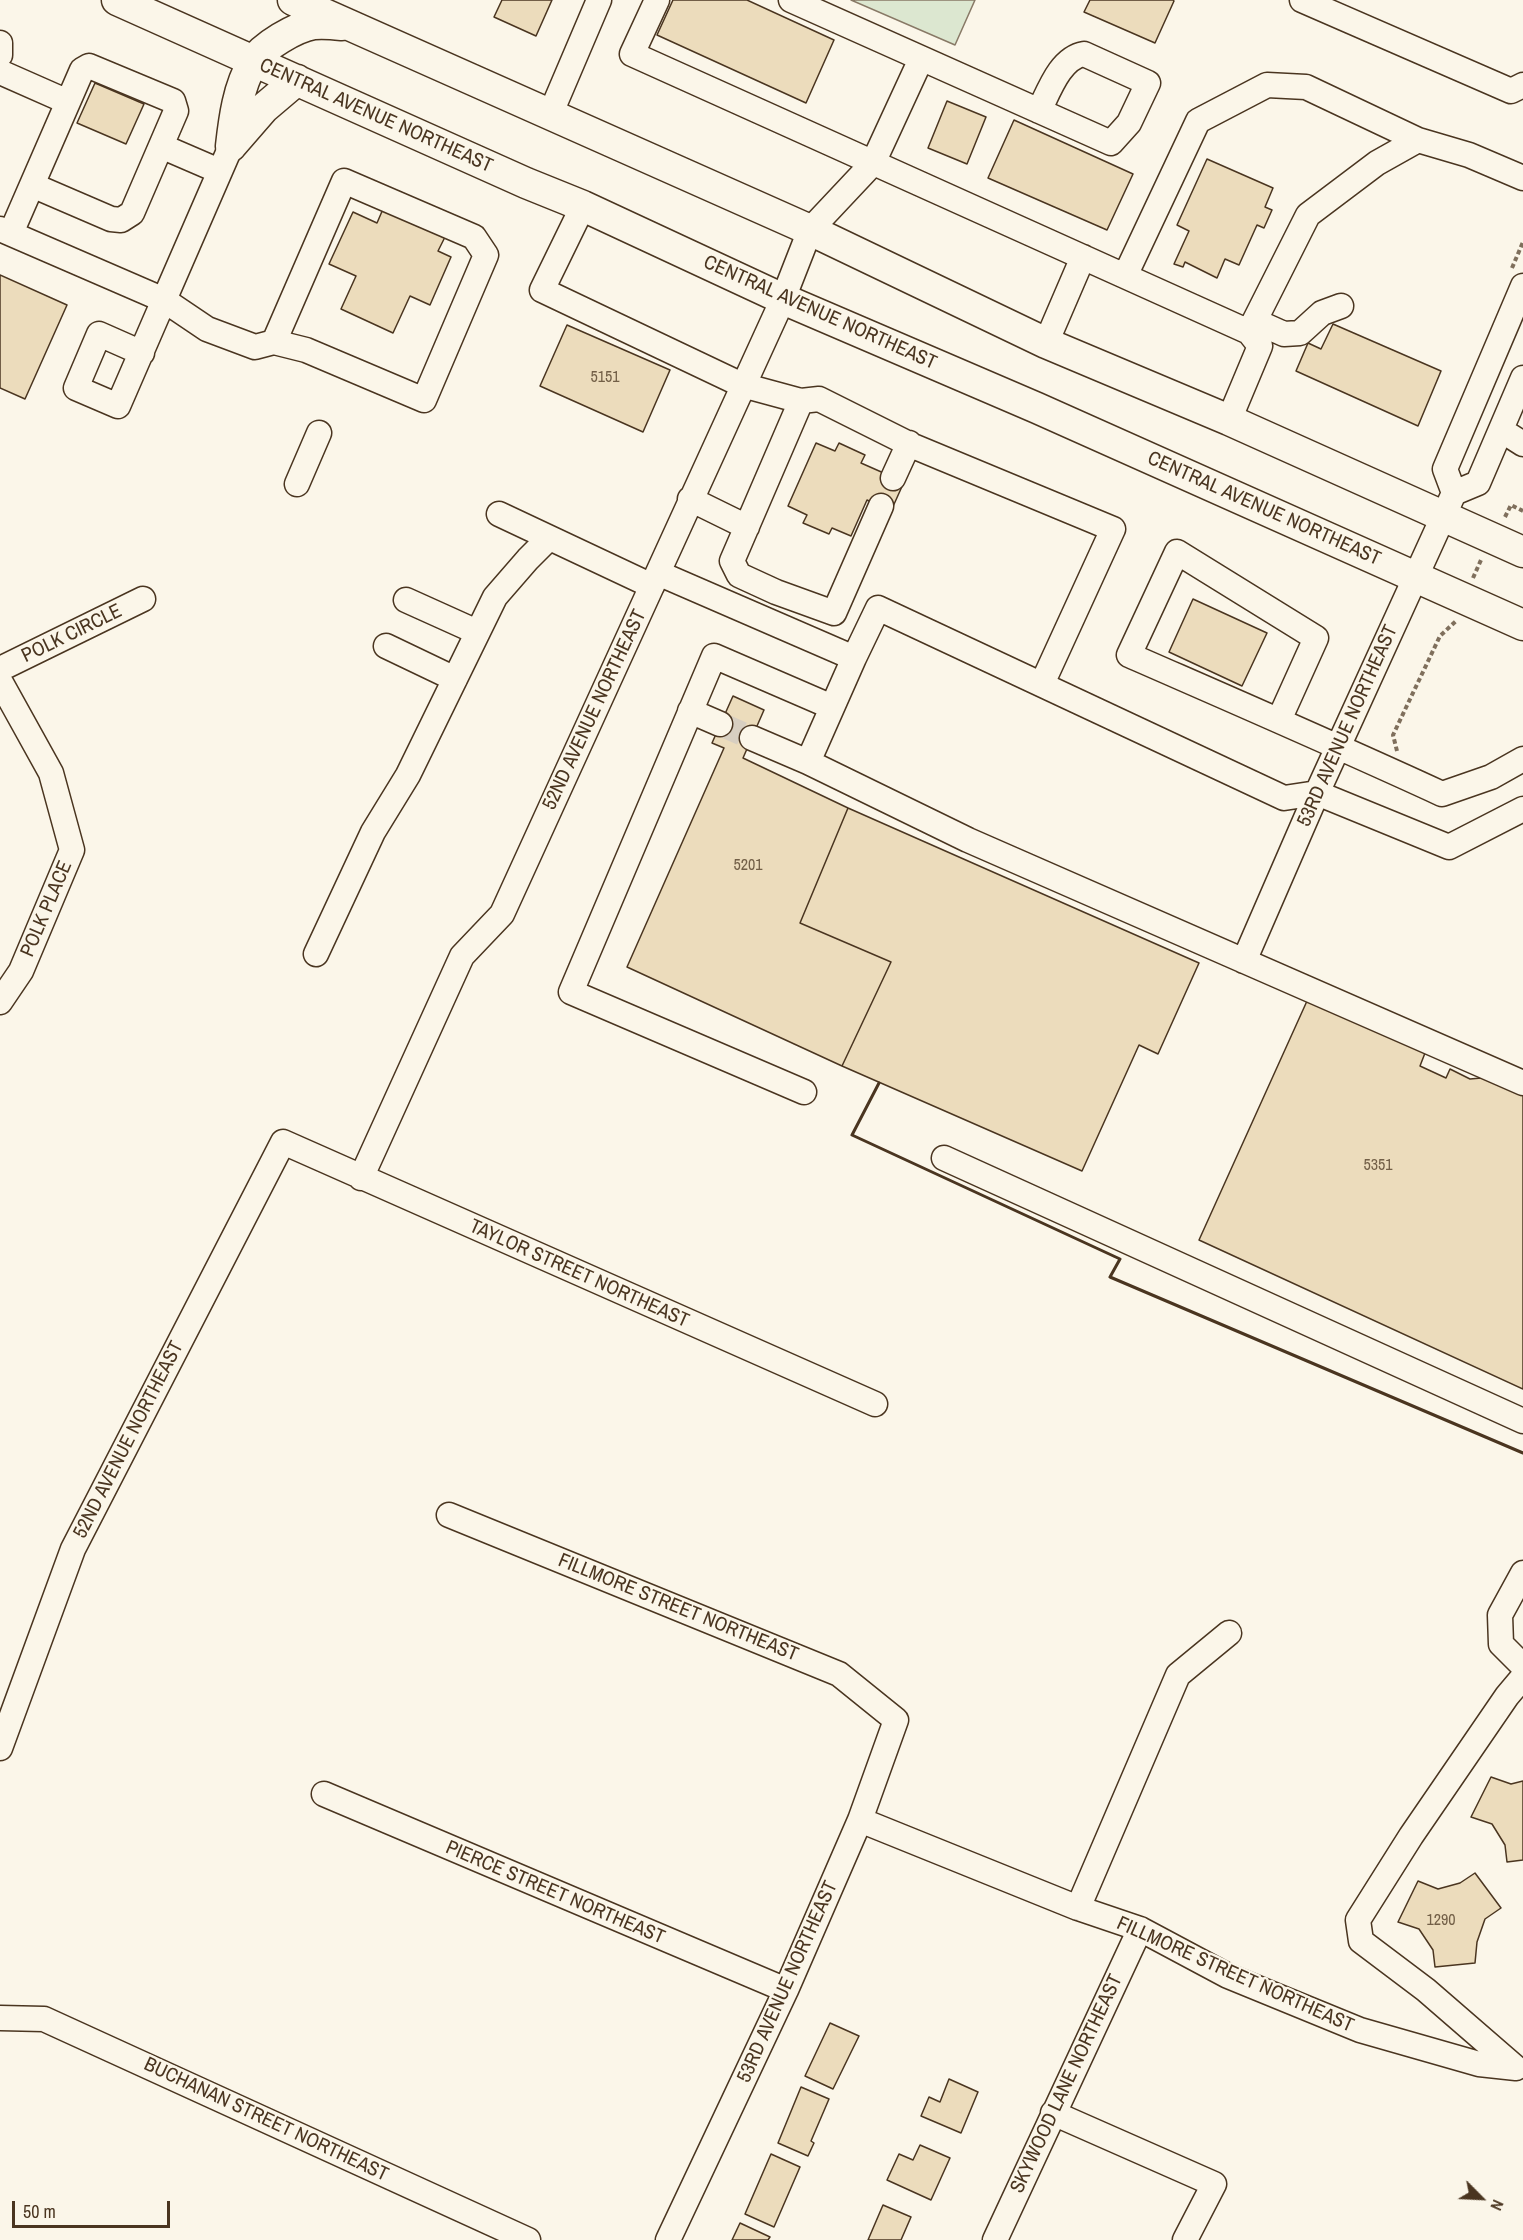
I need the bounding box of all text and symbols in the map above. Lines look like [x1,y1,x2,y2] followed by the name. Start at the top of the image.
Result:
[256,54,496,178] street label: CENTRAL AVENUE NORTHEAST
[700,251,940,375] street label: CENTRAL AVENUE NORTHEAST
[590,368,620,388] house number: 5151
[1144,447,1384,571] street label: CENTRAL AVENUE NORTHEAST
[18,599,126,669] street label: POLK CIRCLE
[538,606,652,814] street label: 52ND AVENUE NORTHEAST
[1293,621,1403,831] street label: 53RD AVENUE NORTHEAST
[733,856,763,876] house number: 5201
[16,857,78,961] street label: POLK PLACE
[1363,1156,1393,1176] house number: 5351
[465,1215,693,1333] street label: TAYLOR STREET NORTHEAST
[69,1337,189,1543] street label: 52ND AVENUE NORTHEAST
[555,1549,801,1667] street label: FILLMORE STREET NORTHEAST
[442,1836,668,1950] street label: PIERCE STREET NORTHEAST
[733,1877,843,2087] street label: 53RD AVENUE NORTHEAST
[1426,1911,1456,1931] house number: 1290
[1113,1912,1357,2038] street label: FILLMORE STREET NORTHEAST
[1006,1971,1128,2197] street label: SKYWOOD LANE NORTHEAST
[140,2053,392,2187] street label: BUCHANAN STREET NORTHEAST
[1451,2168,1511,2228] north arrow
[15,2189,172,2227] scale bar
[1485,2197,1509,2214] text: N
[23,2199,56,2224] text: 50 m

